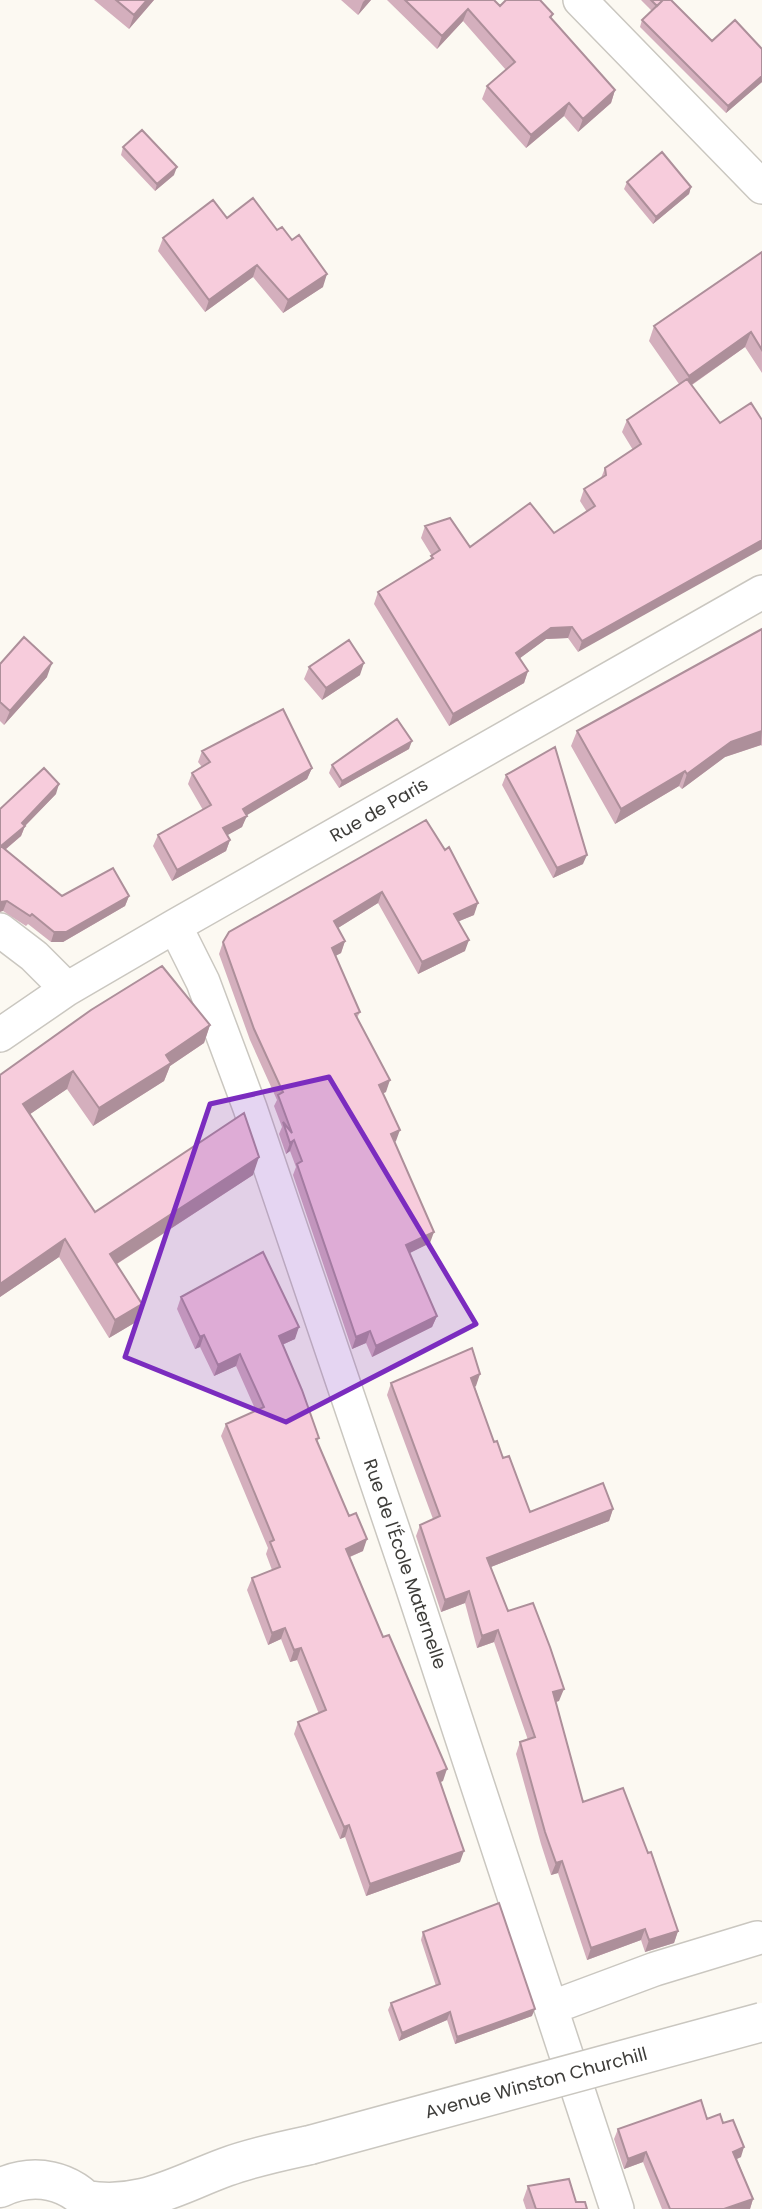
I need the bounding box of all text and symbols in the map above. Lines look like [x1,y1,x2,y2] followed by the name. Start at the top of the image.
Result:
[325,771,433,848] street label: Rue de Paris
[358,1455,453,1672] street label: Rue de l'École Maternelle
[422,2041,650,2124] street label: Avenue Winston Churchill

